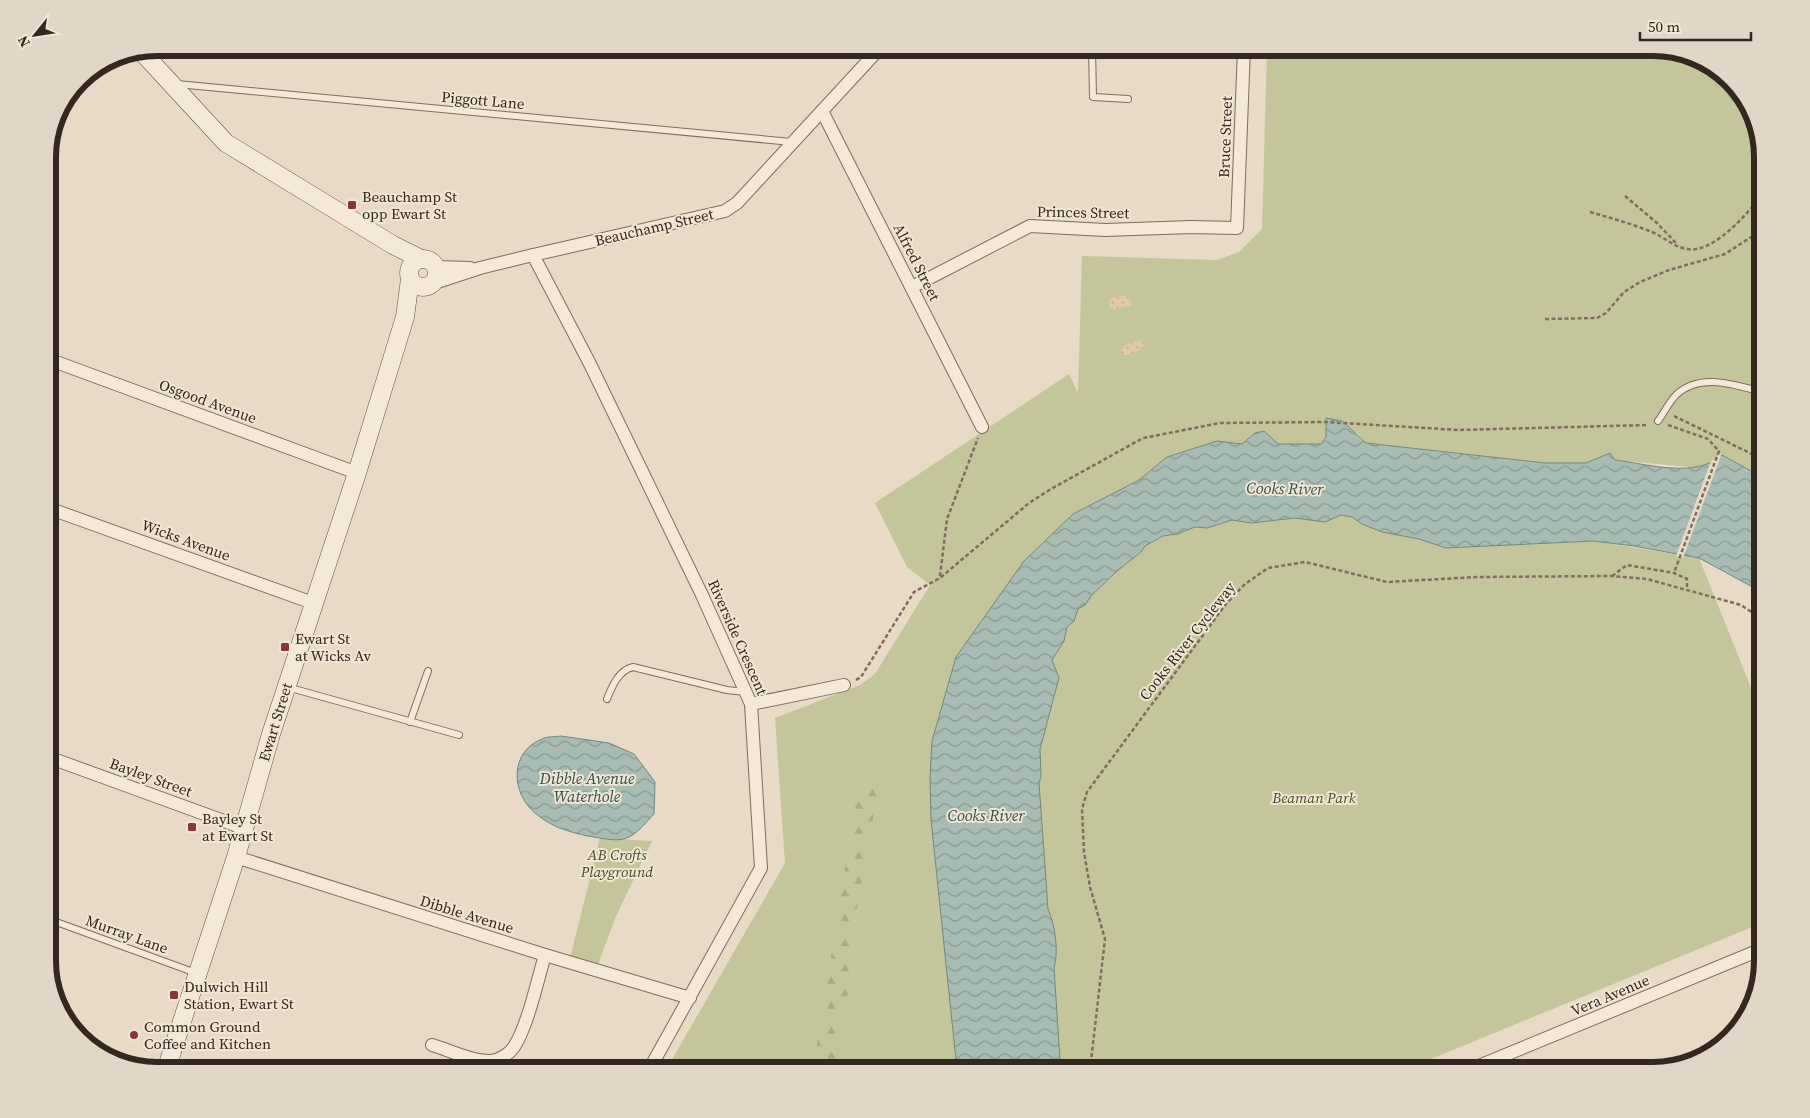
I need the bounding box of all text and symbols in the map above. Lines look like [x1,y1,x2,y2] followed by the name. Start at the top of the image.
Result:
[10,10,60,60] north arrow
[1640,10,1751,42] scale bar
[1648,16,1680,37] text: 50 m
[13,32,35,51] text: N
[441,86,526,114] street label: Piggott Lane
[1213,96,1237,178] street label: Bruce Street
[362,186,457,224] place label: Beauchamp St opp Ewart St
[346,199,358,211] marker: Beauchamp St opp Ewart St
[1037,201,1129,223] street label: Princes Street
[593,203,716,251] street label: Beauchamp Street
[888,220,946,304] street label: Alfred Street
[156,374,260,429] street label: Osgood Avenue
[1246,476,1324,500] water label: Cooks River
[139,514,234,566] street label: Wicks Avenue
[703,576,773,698] street label: Riverside Crescent
[1134,577,1240,705] street label: Cooks River Cycleway
[295,628,371,666] place label: Ewart St at Wicks Av
[279,641,291,653] marker: Ewart St at Wicks Av
[253,680,297,764] street label: Ewart Street
[107,752,195,802] street label: Bayley Street
[538,767,635,807] water label: Dibble Avenue Waterhole
[1271,787,1357,808] park label: Beaman Park
[947,804,1025,826] water label: Cooks River
[202,808,273,846] place label: Bayley St at Ewart St
[186,821,198,833] marker: Bayley St at Ewart St
[580,844,653,882] park label: AB Crofts Playground
[418,890,517,938] street label: Dibble Avenue
[83,909,172,959] street label: Murray Lane
[1568,969,1653,1021] street label: Vera Avenue
[184,976,294,1014] place label: Dulwich Hill Station, Ewart St
[168,989,180,1001] marker: Dulwich Hill Station, Ewart St
[144,1016,271,1054] place label: Common Ground Coffee and Kitchen
[128,1029,140,1041] marker: Common Ground Coffee and Kitchen

